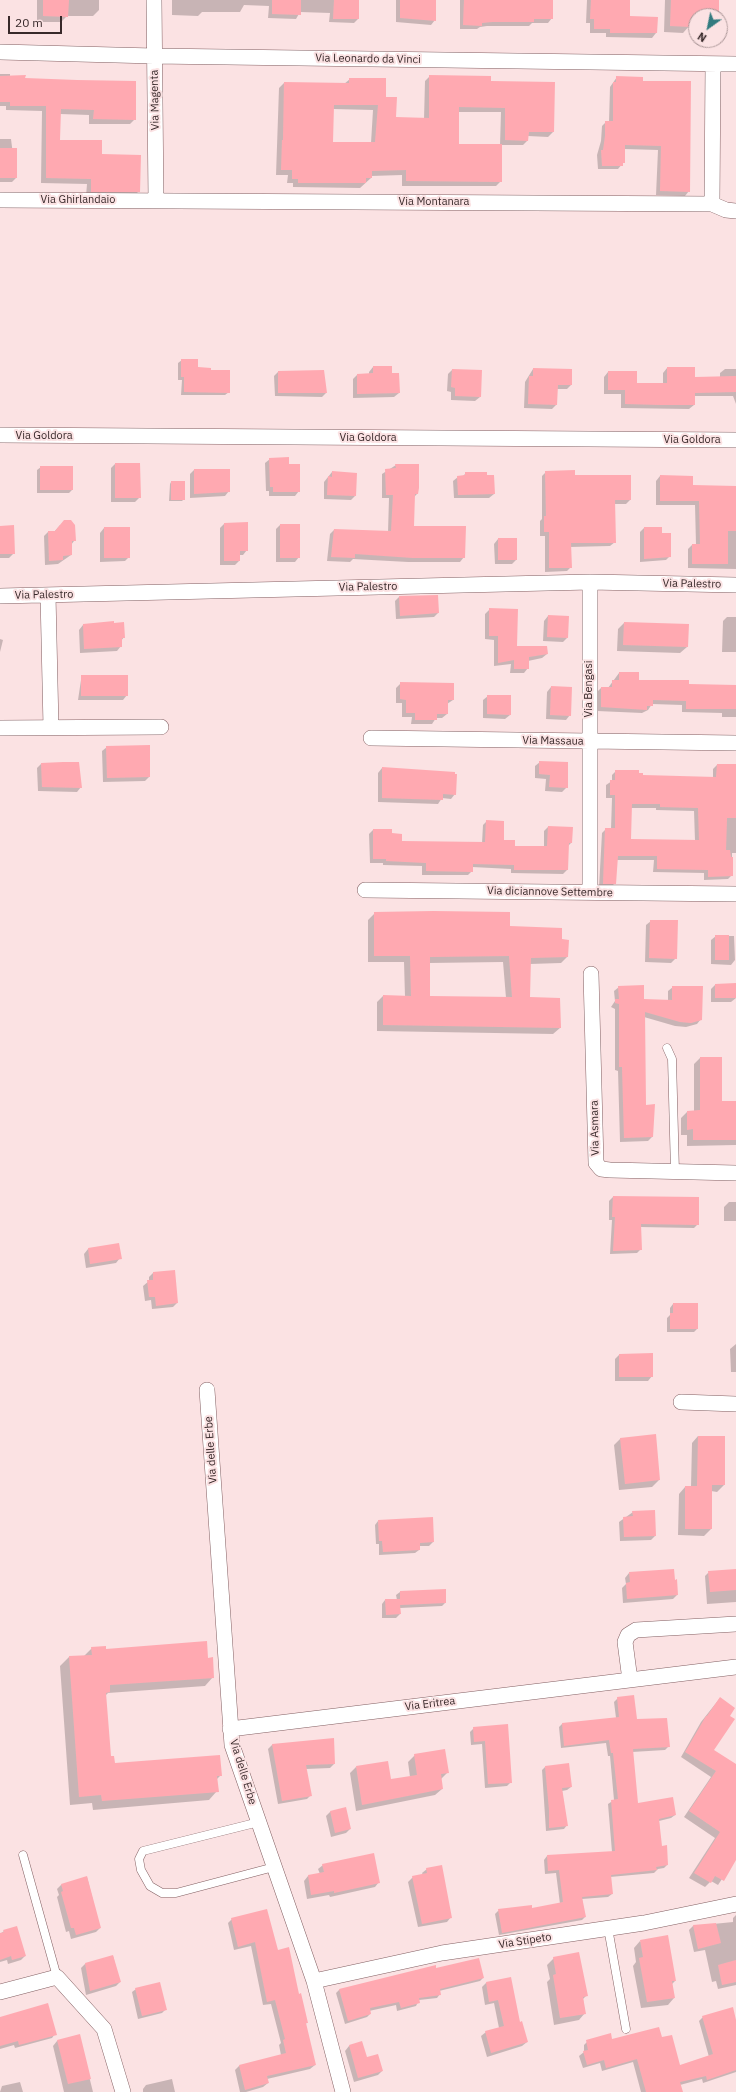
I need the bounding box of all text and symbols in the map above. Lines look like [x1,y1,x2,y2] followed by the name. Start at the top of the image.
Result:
[10,8,64,34] scale bar
[688,8,728,48] north arrow
[15,15,43,30] text: 20 m
[695,29,709,45] text: N
[315,51,421,67] street label: Via Leonardo da Vinci
[148,70,162,130] street label: Via Magenta
[41,193,115,207] street label: Via Ghirlandaio
[399,195,469,209] street label: Via Montanara
[15,429,73,443] street label: Via Goldora
[339,431,397,445] street label: Via Goldora
[663,433,721,447] street label: Via Goldora
[663,577,721,591] street label: Via Palestro
[339,580,397,594] street label: Via Palestro
[15,588,73,602] street label: Via Palestro
[582,660,596,718] street label: Via Bengasi
[522,734,584,748] street label: Via Massaua
[487,884,613,900] street label: Via diciannove Settembre
[588,1100,602,1156] street label: Via Asmara
[202,1416,220,1484] street label: Via delle Erbe
[404,1694,456,1714] street label: Via Eritrea
[227,1738,259,1806] street label: Via delle Erbe
[498,1930,552,1952] street label: Via Stipeto

